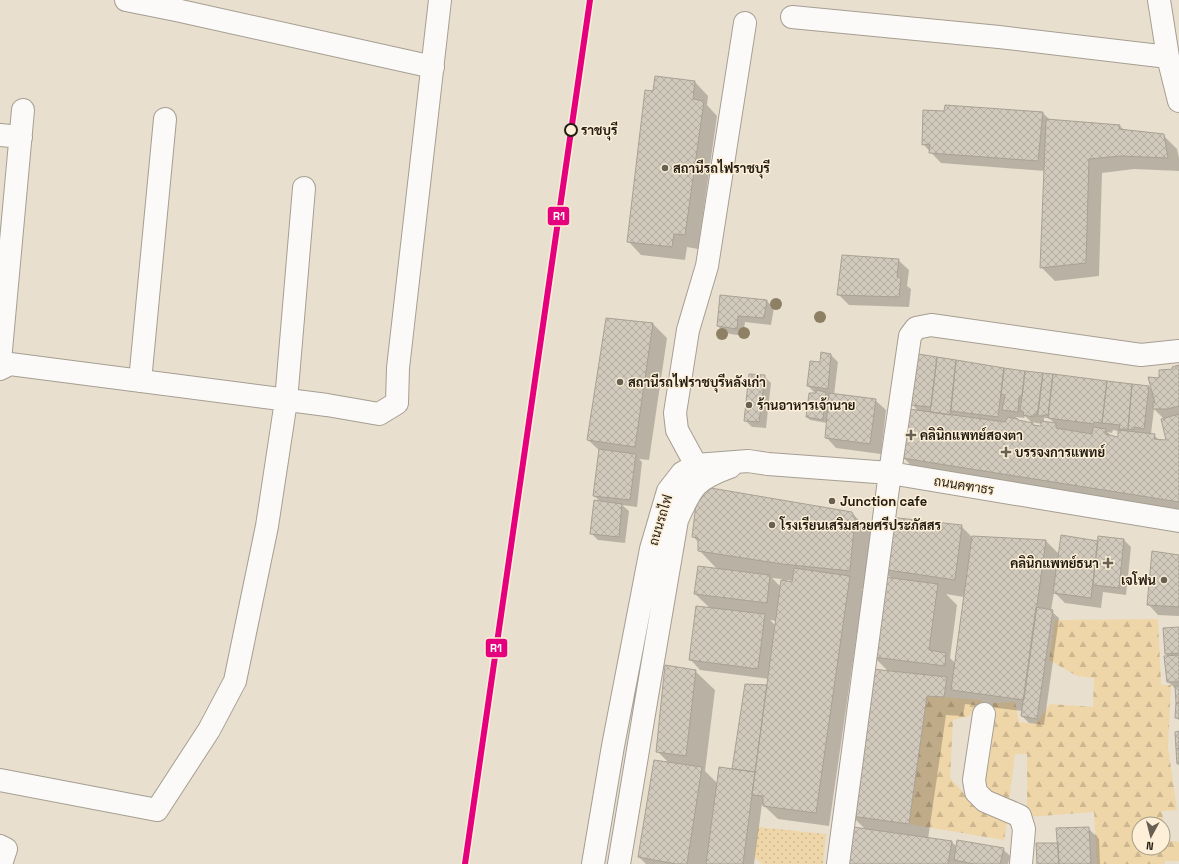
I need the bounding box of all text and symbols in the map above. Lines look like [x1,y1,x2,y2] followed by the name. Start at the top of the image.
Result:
[581,121,618,141] place label: ราชบุรี
[564,123,578,137] marker: ราชบุรี
[673,159,770,179] place label: สถานีรถไฟราชบุรี
[660,163,670,173] marker: สถานีรถไฟราชบุรี
[547,206,570,226] line badge: R1
[553,209,565,223] text: R1
[628,373,766,393] place label: สถานีรถไฟราชบุรีหลังเก่า
[615,377,625,387] marker: สถานีรถไฟราชบุรีหลังเก่า
[757,397,856,414] place label: ร้านอาหารเจ้านาย
[744,400,754,410] marker: ร้านอาหารเจ้านาย
[920,426,1023,444] place label: คลินิกแพทย์สองตา
[905,429,917,441] marker: คลินิกแพทย์สองตา
[1015,443,1106,461] place label: บรรจงการแพทย์
[1000,446,1012,458] marker: บรรจงการแพทย์
[933,472,995,499] street label: ถนนคฑาธร
[645,493,676,548] street label: ถนนรถไฟ
[840,493,927,510] place label: Junction cafe
[827,496,837,506] marker: Junction cafe
[779,516,942,534] place label: โรงเรียนเสริมสวยศรีประภัสสร
[767,520,777,530] marker: โรงเรียนเสริมสวยศรีประภัสสร
[1010,554,1099,572] place label: คลินิกแพทย์ธนา
[1102,557,1114,569] marker: คลินิกแพทย์ธนา
[1121,571,1156,589] place label: เจโฟน
[1159,575,1169,585] marker: เจโฟน
[485,638,508,658] line badge: R1
[490,641,502,655] text: R1
[1131,816,1171,856] north arrow
[1145,839,1154,853] text: N

